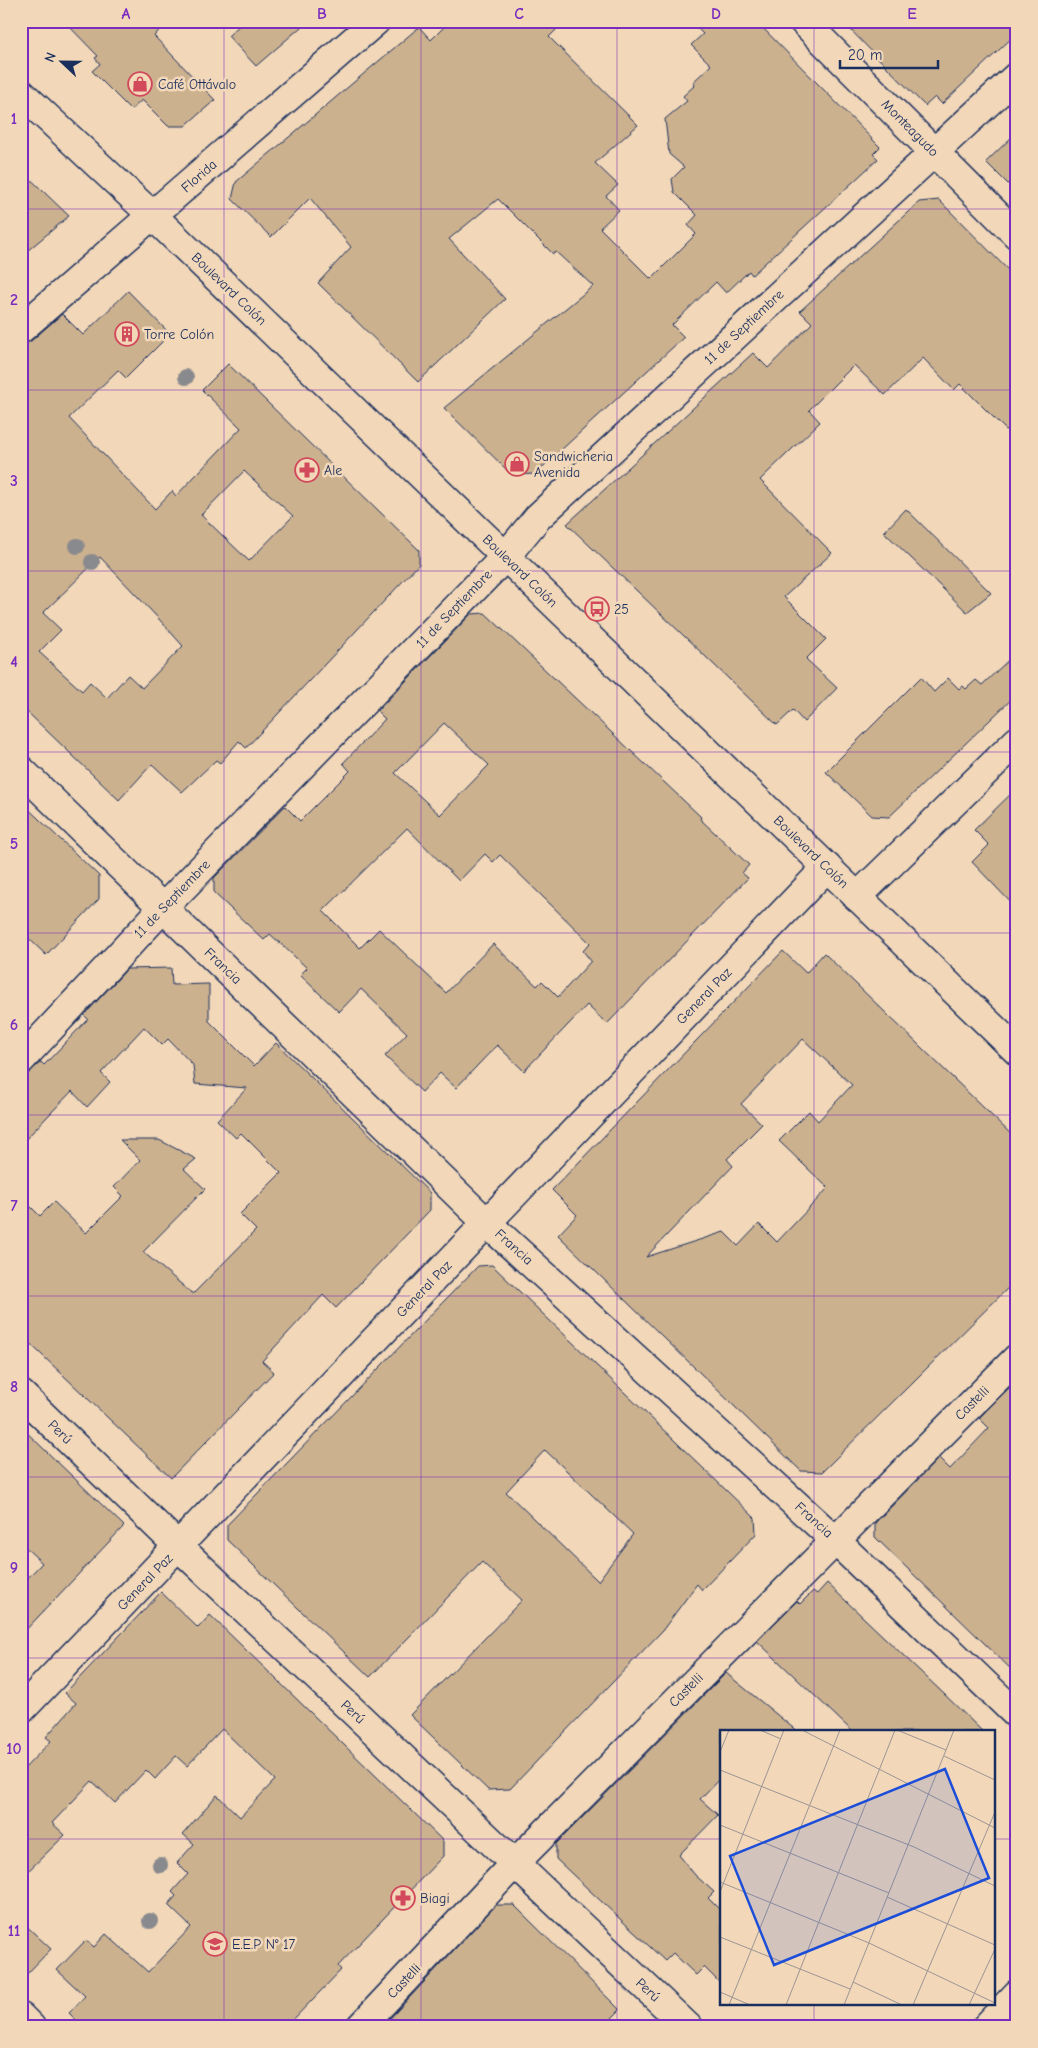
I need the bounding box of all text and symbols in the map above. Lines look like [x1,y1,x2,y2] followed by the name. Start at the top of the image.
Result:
[122,5,131,23] text: A
[317,5,327,23] text: B
[514,5,524,23] text: C
[711,5,721,23] text: D
[907,5,917,23] text: E
[38,38,88,88] north arrow
[840,38,938,70] scale bar
[848,46,882,64] text: 20 m
[41,50,60,65] text: N
[127,71,153,97] shop icon: Café Ottávalo
[158,76,236,93] place label: Café Ottávalo
[878,96,942,160] street label: Monteagudo
[11,110,17,128] text: 1
[178,156,220,196] street label: Florida
[188,249,270,329] street label: Boulevard Colón
[701,286,787,368] street label: 11 de Septiembre
[10,291,18,309] text: 2
[114,321,140,347] building icon: Torre Colón
[144,326,214,343] place label: Torre Colón
[534,448,613,481] place label: Sandwicheria Avenida
[504,451,530,477] shop icon: Sandwicheria Avenida
[294,457,320,483] pharmacy icon: Ale
[324,462,342,479] place label: Ale
[10,472,18,490] text: 3
[479,531,561,611] street label: Boulevard Colón
[412,566,496,652] street label: 11 de Septiembre
[584,596,610,622] bus stop icon: 25
[614,601,629,618] place label: 25
[10,653,18,671] text: 4
[770,812,852,892] street label: Boulevard Colón
[10,835,18,853] text: 5
[130,856,214,942] street label: 11 de Septiembre
[201,944,245,988] street label: Francia
[673,964,735,1028] street label: General Paz
[10,1016,18,1034] text: 6
[10,1197,18,1215] text: 7
[491,1225,537,1269] street label: Francia
[393,1257,455,1321] street label: General Paz
[10,1378,18,1396] text: 8
[951,1382,993,1424] street label: Castelli
[44,1417,76,1447] street label: Perú
[791,1498,837,1542] street label: Francia
[114,1550,176,1614] street label: General Paz
[10,1559,18,1577] text: 9
[665,1669,707,1711] street label: Castelli
[337,1697,369,1727] street label: Perú
[720,1730,996,2006] inset map
[6,1740,22,1758] text: 10
[390,1885,416,1911] pharmacy icon: Biagi
[420,1890,450,1907] place label: Biagi
[8,1922,20,1940] text: 11
[202,1931,228,1957] school or university icon: E.E.P N° 17
[232,1936,296,1953] place label: E.E.P N° 17
[384,1960,424,2002] street label: Castelli
[632,1975,664,2005] street label: Perú

